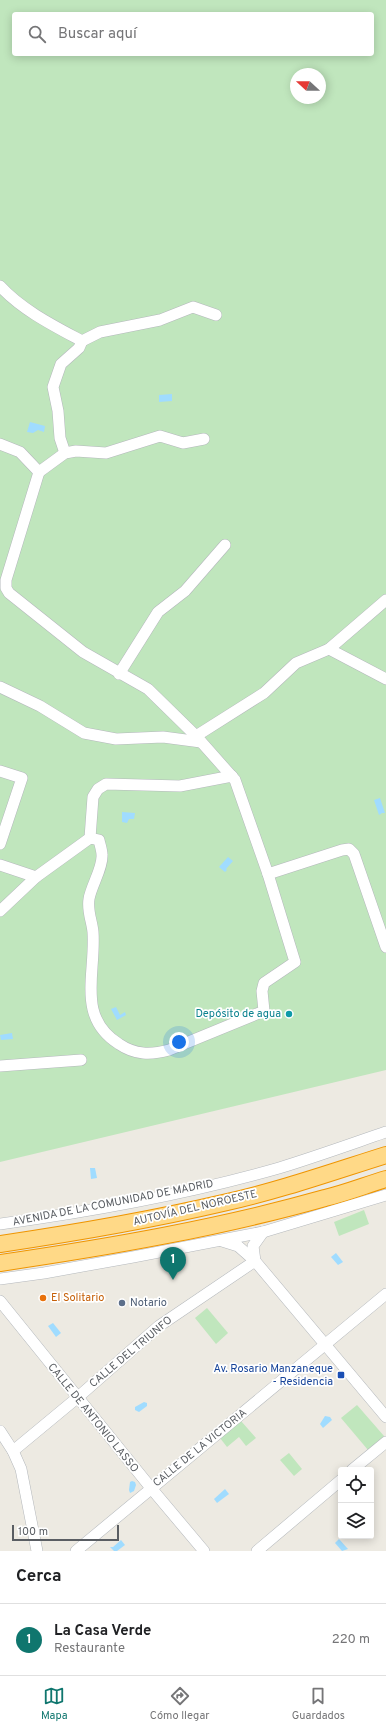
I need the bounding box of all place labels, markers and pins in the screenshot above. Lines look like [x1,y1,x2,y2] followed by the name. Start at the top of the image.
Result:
[195,1007,281,1021] place label: Depósito de agua
[284,1009,294,1019] marker: Depósito de agua
[160,1247,186,1280] pin: 1
[51,1291,104,1305] place label: El Solitario
[38,1293,48,1303] marker: El Solitario
[130,1296,167,1310] place label: Notario
[117,1298,127,1308] marker: Notario
[213,1362,333,1389] place label: Av. Rosario Manzaneque - Residencia
[336,1370,346,1380] marker: Av. Rosario Manzaneque - Residencia

